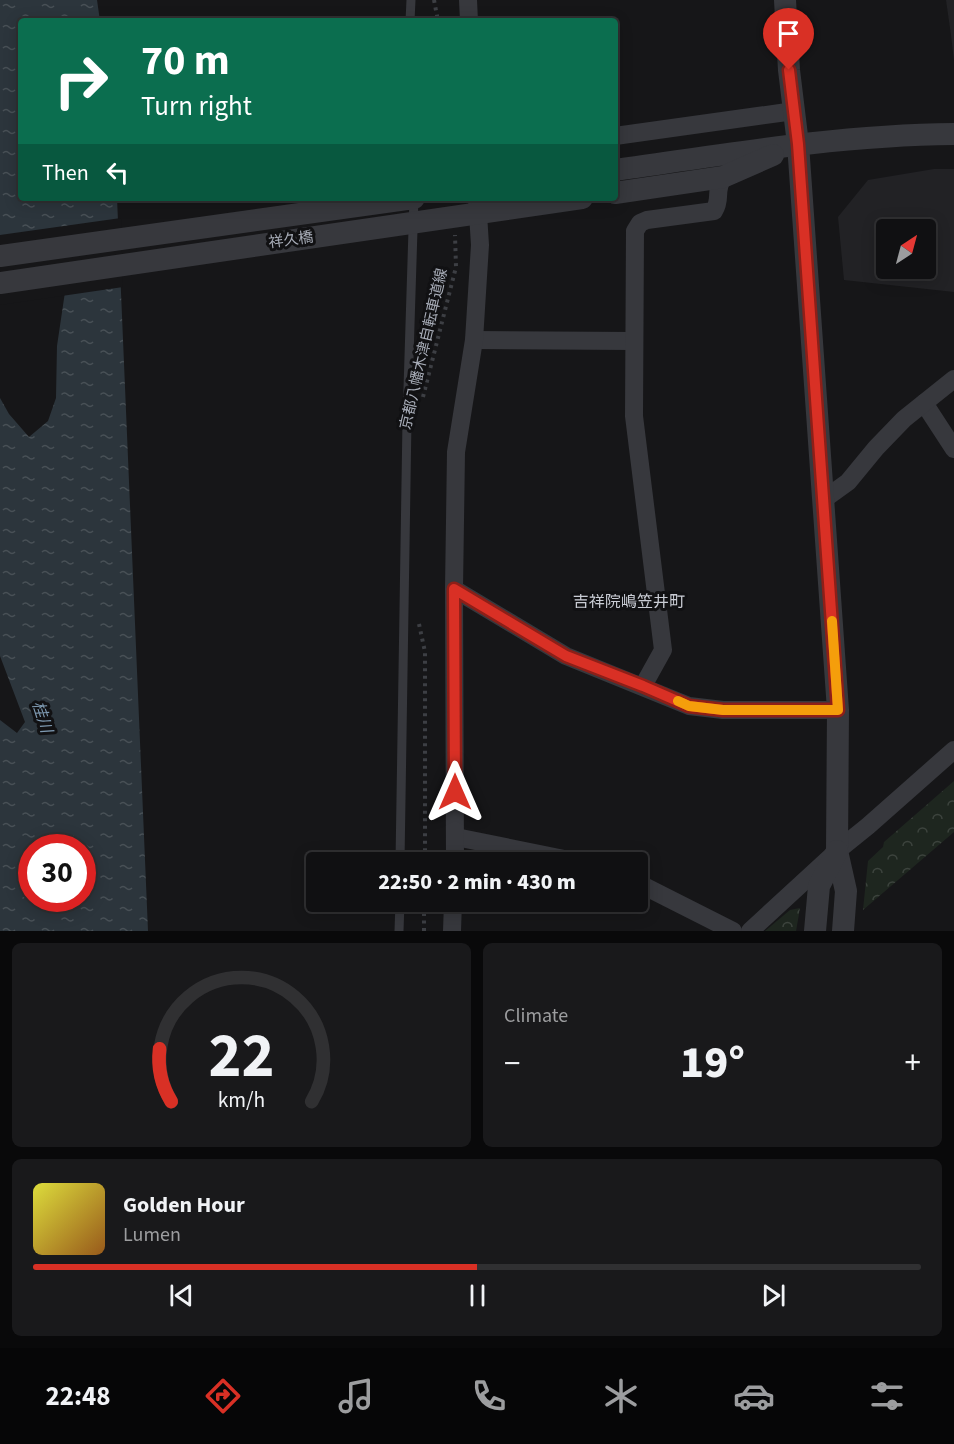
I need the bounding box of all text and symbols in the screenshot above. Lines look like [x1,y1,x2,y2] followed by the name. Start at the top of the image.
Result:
[763,8,814,70] pin
[772,17,805,50] icon: arrive
[141,31,230,91] text: 70 m
[42,42,120,120] icon: right
[141,87,252,126] text: Turn right
[101,156,134,189] icon: left
[42,157,89,189] text: Then
[876,219,936,279] north arrow
[876,219,936,279] map controls
[267,226,315,254] street label: 祥久橋
[395,266,453,432] street label: 京都八幡木津自転車道線
[573,591,685,613] district label: 吉祥院嶋笠井町
[27,698,58,738] water label: 桂川
[423,760,487,824] position arrow
[18,834,96,912] speed limit sign: 30
[378,866,576,898] text: 22:50 · 2 min · 430 m
[504,1002,568,1030] text: Climate
[209,1012,274,1101] text: 22
[680,1031,745,1095] text: 19°
[504,1040,520,1087] text: −
[905,1040,921,1087] text: +
[218,1085,265,1116] text: km/h
[123,1189,245,1221] text: Golden Hour
[123,1221,181,1249] text: Lumen
[165,1279,198,1312] icon: previous
[461,1279,494,1312] icon: pause
[757,1279,790,1312] icon: next
[202,1375,244,1417] icon: directions
[335,1375,377,1417] icon: music
[468,1375,510,1417] icon: phone
[600,1375,642,1417] icon: climate
[733,1375,775,1417] icon: car
[866,1375,908,1417] icon: filters
[45,1377,111,1416] text: 22:48

